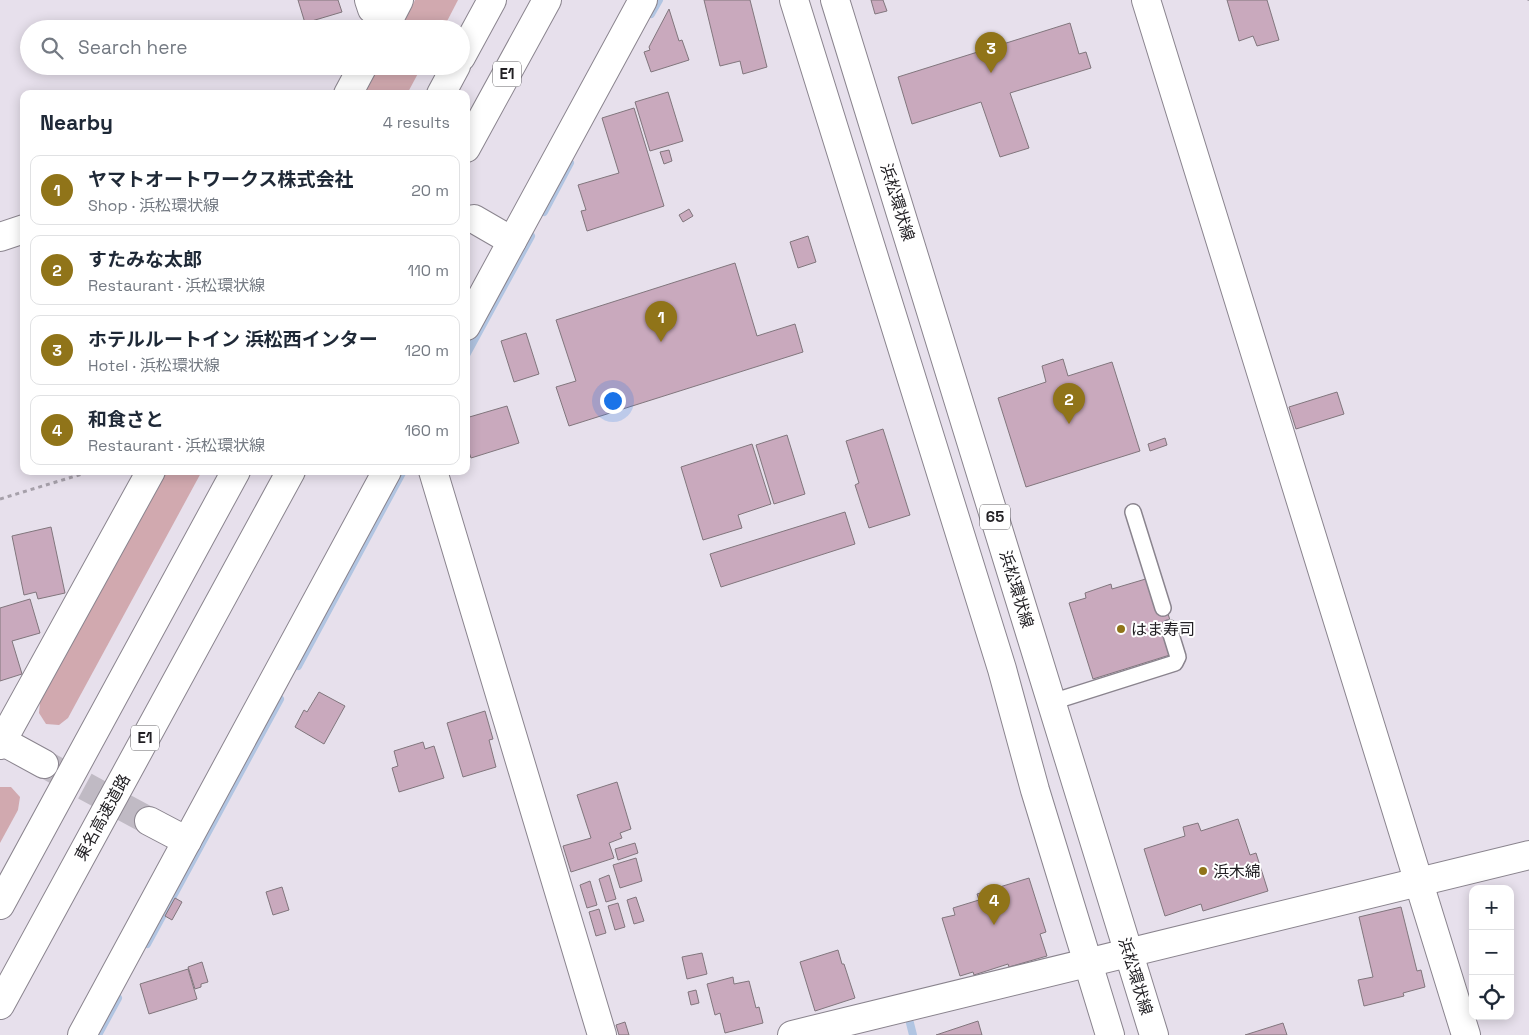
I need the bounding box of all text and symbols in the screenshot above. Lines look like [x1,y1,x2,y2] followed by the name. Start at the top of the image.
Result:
[20,20,470,75] search box
[975,32,1007,73] pin: 3
[38,34,66,62] icon: search
[78,35,188,60] text: Search here
[493,62,521,86] road number: E1
[40,109,113,136] text: Nearby
[383,112,450,133] text: 4 results
[876,161,919,243] street label: 浜松環状線
[88,167,353,192] text: ヤマトオートワークス株式会社
[53,180,61,201] text: 1
[411,180,449,201] text: 20 m
[88,195,219,216] text: Shop · 浜松環状線
[88,247,202,272] text: すたみな太郎
[52,260,62,281] text: 2
[407,260,449,281] text: 110 m
[88,275,265,296] text: Restaurant · 浜松環状線
[645,301,677,342] pin: 1
[88,327,378,352] text: ホテルルートイン 浜松西インター
[52,340,62,361] text: 3
[405,340,449,361] text: 120 m
[88,355,220,376] text: Hotel · 浜松環状線
[1053,383,1085,424] pin: 2
[600,388,626,414] your location
[88,407,164,432] text: 和食さと
[52,420,62,441] text: 4
[404,420,449,441] text: 160 m
[88,435,265,456] text: Restaurant · 浜松環状線
[980,504,1010,530] road number: 65
[995,548,1038,630] street label: 浜松環状線
[1131,619,1195,640] place label: はま寿司
[1115,623,1127,635] marker: はま寿司
[131,726,159,750] road number: E1
[70,770,135,864] street label: 東名高速道路
[1213,861,1261,882] place label: 浜木綿
[1197,865,1209,877] marker: 浜木綿
[978,884,1010,925] pin: 4
[1469,885,1514,1020] map controls
[1469,885,1514,930] button: +
[1469,930,1514,975] button: −
[1114,935,1157,1017] street label: 浜松環状線
[1469,975,1514,1020] button: locate

